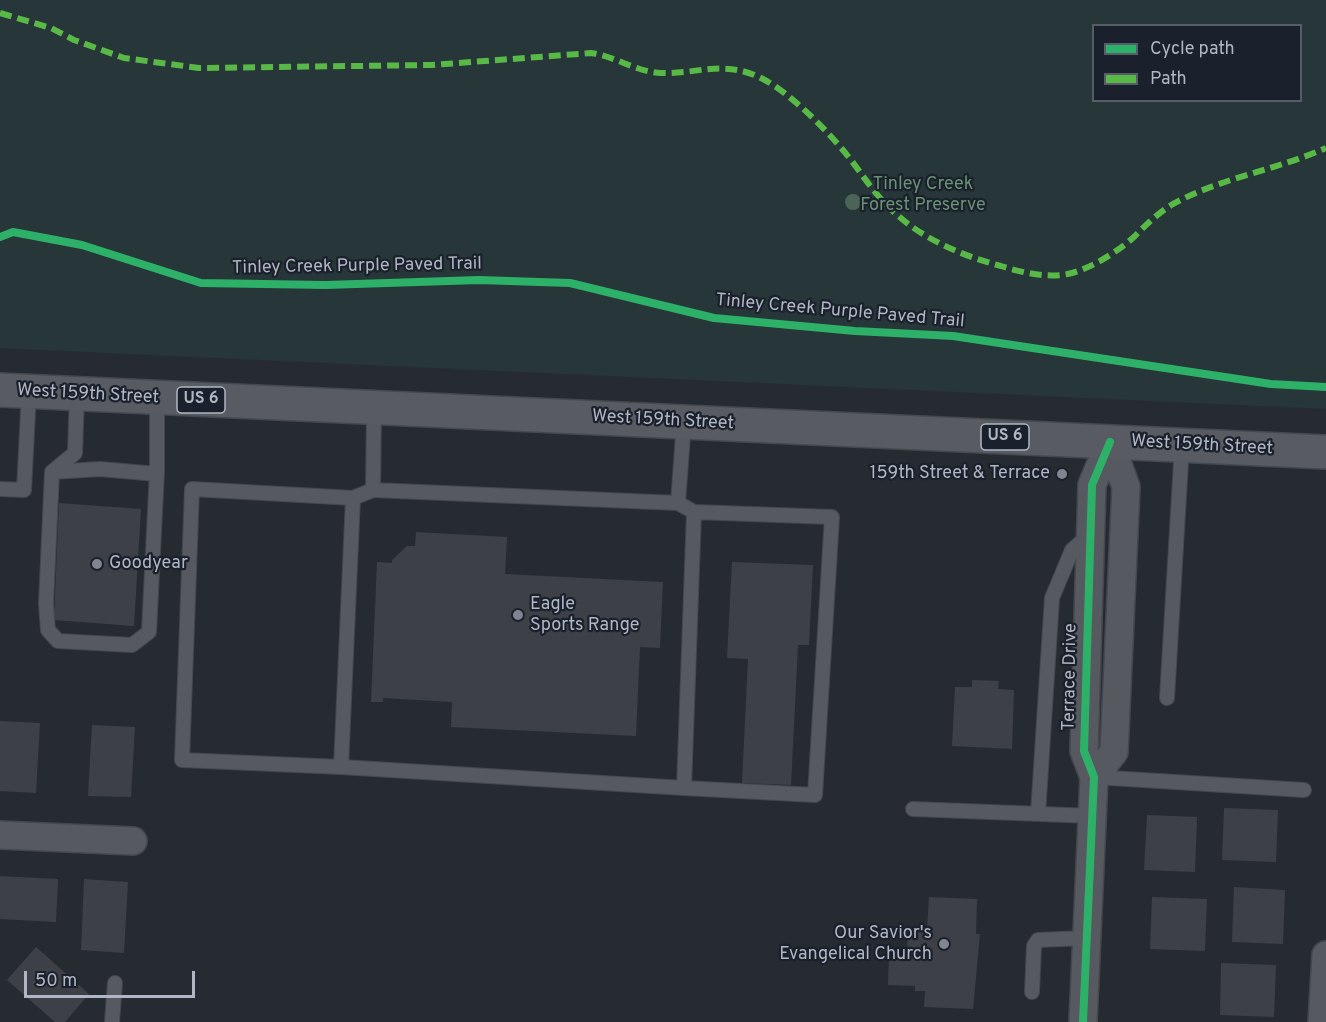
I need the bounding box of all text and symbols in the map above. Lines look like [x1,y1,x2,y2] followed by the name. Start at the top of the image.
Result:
[1092,24,1302,102] legend
[1150,38,1235,61] text: Cycle path
[1150,68,1187,91] text: Path
[860,174,986,216] park label: Tinley Creek Forest Preserve
[232,254,482,280] street label: Tinley Creek Purple Paved Trail
[715,290,965,334] street label: Tinley Creek Purple Paved Trail
[16,380,160,410] street label: West 159th Street
[177,387,225,413] road number: US 6
[591,406,735,436] street label: West 159th Street
[981,424,1029,450] road number: US 6
[1130,431,1274,461] street label: West 159th Street
[870,463,1050,485] place label: 159th Street & Terrace
[1055,467,1069,481] marker: 159th Street & Terrace
[109,553,188,575] place label: Goodyear
[90,557,104,571] marker: Goodyear
[530,594,639,636] place label: Eagle Sports Range
[511,608,525,622] marker: Eagle Sports Range
[1059,623,1083,731] street label: Terrace Drive
[779,923,932,966] place label: Our Savior's Evangelical Church
[937,937,951,951] marker: Our Savior's Evangelical Church
[27,959,198,997] scale bar
[35,970,77,993] text: 50 m

